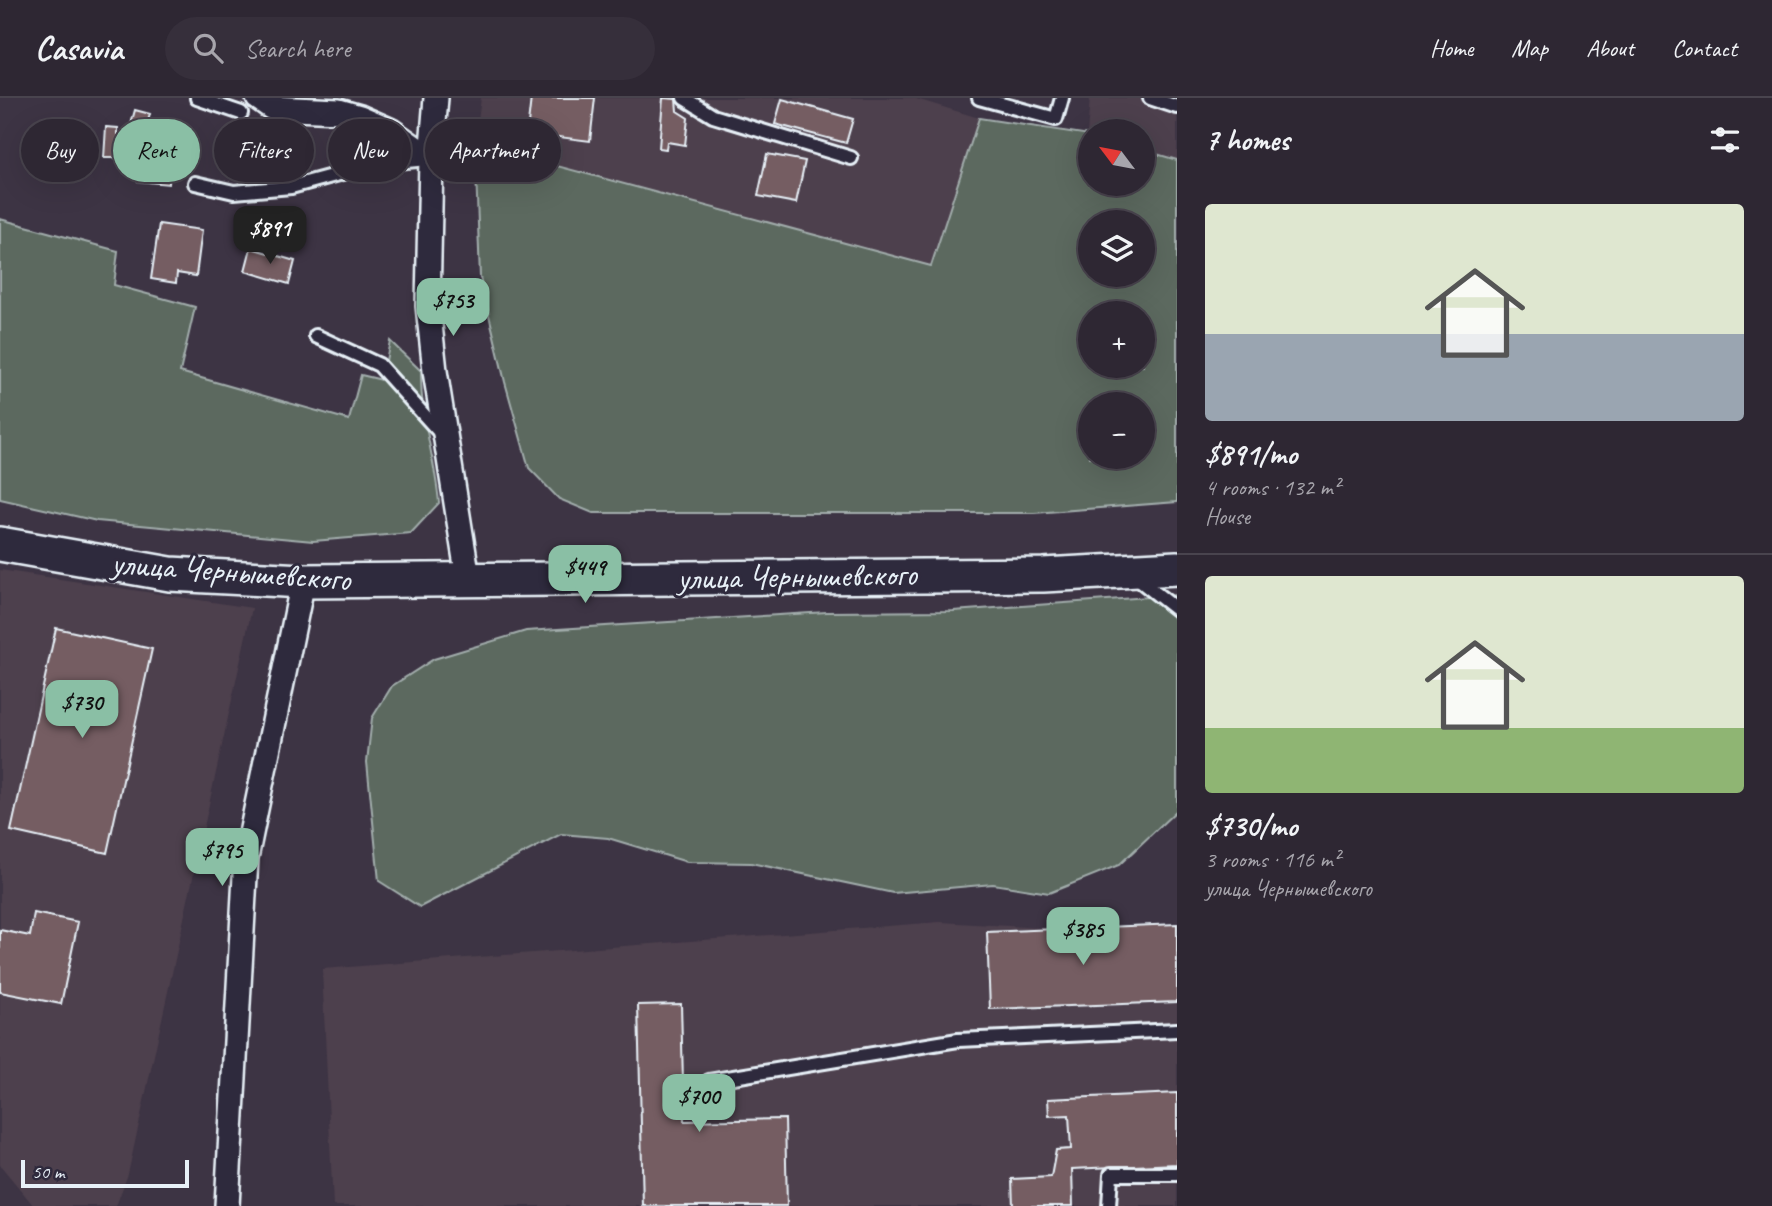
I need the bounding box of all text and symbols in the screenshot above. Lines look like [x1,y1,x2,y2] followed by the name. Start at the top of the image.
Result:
[165,17,655,80] search box
[35,27,123,69] text: Casavia
[189,29,227,67] icon: search
[245,32,351,65] text: Search here
[1430,33,1473,63] text: Home
[1511,33,1548,63] text: Map
[1586,33,1634,63] text: About
[1672,33,1737,63] text: Contact
[21,119,99,182] chip: Buy
[113,119,200,182] chip: Rent
[214,119,314,182] chip: Filters
[328,119,411,182] chip: New
[425,119,561,182] chip: Apartment
[1078,119,1155,196] north arrow
[1078,119,1155,469] map controls
[1205,121,1290,159] text: 7 homes
[1706,121,1744,159] icon: filters
[229,206,311,266] pin: $891
[1078,210,1155,287] button: layers
[249,214,291,243] text: $891
[1412,250,1538,376] icon: home
[412,278,494,338] pin: $753
[433,286,473,315] text: $753
[1078,301,1155,378] button: +
[1078,392,1155,469] button: −
[1205,435,1297,473] text: $891/mo
[1205,473,1340,502] text: 4 rooms · 132 m²
[1205,502,1250,531] text: House
[108,542,353,600] street label: улица Чернышевского
[544,546,626,605] pin: $449
[564,553,606,582] text: $449
[675,553,918,599] street label: улица Чернышевского
[1412,622,1538,748] icon: home
[41,680,123,740] pin: $730
[61,688,103,717] text: $730
[1205,807,1297,845] text: $730/mo
[181,828,263,888] pin: $795
[202,836,242,865] text: $795
[1205,845,1340,874] text: 3 rooms · 116 m²
[1205,874,1372,903] text: улица Чернышевского
[1042,908,1124,967] pin: $385
[1062,915,1104,944] text: $385
[658,1074,740,1134] pin: $700
[678,1082,720,1111] text: $700
[21,1157,189,1189] scale bar
[32,1160,64,1184] text: 50 m

